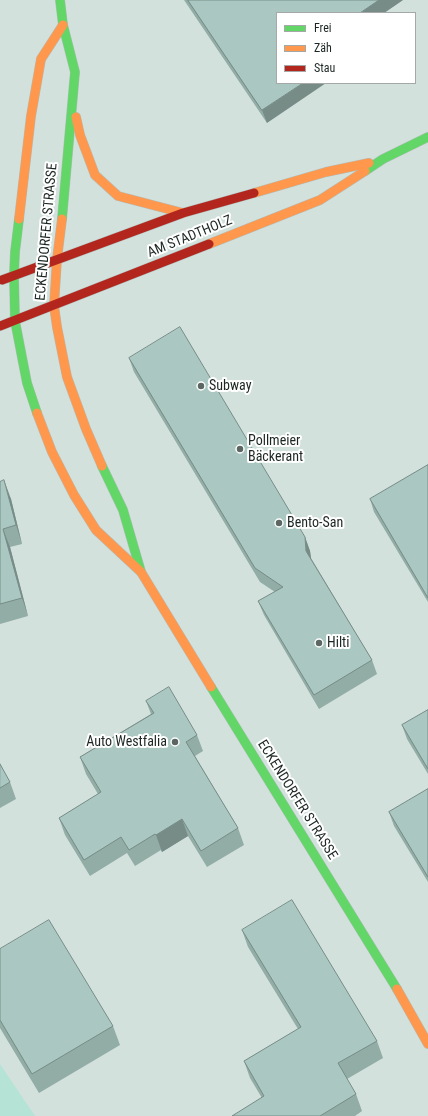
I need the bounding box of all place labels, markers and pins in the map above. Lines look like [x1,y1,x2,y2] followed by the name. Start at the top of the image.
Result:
[209,378,251,394] place label: Subway
[196,381,206,391] marker: Subway
[248,433,303,466] place label: Pollmeier Bäckerant
[235,444,245,454] marker: Pollmeier Bäckerant
[287,515,343,531] place label: Bento-San
[274,518,284,528] marker: Bento-San
[327,635,349,651] place label: Hilti
[314,638,324,648] marker: Hilti
[86,734,167,750] place label: Auto Westfalia
[170,737,180,747] marker: Auto Westfalia

